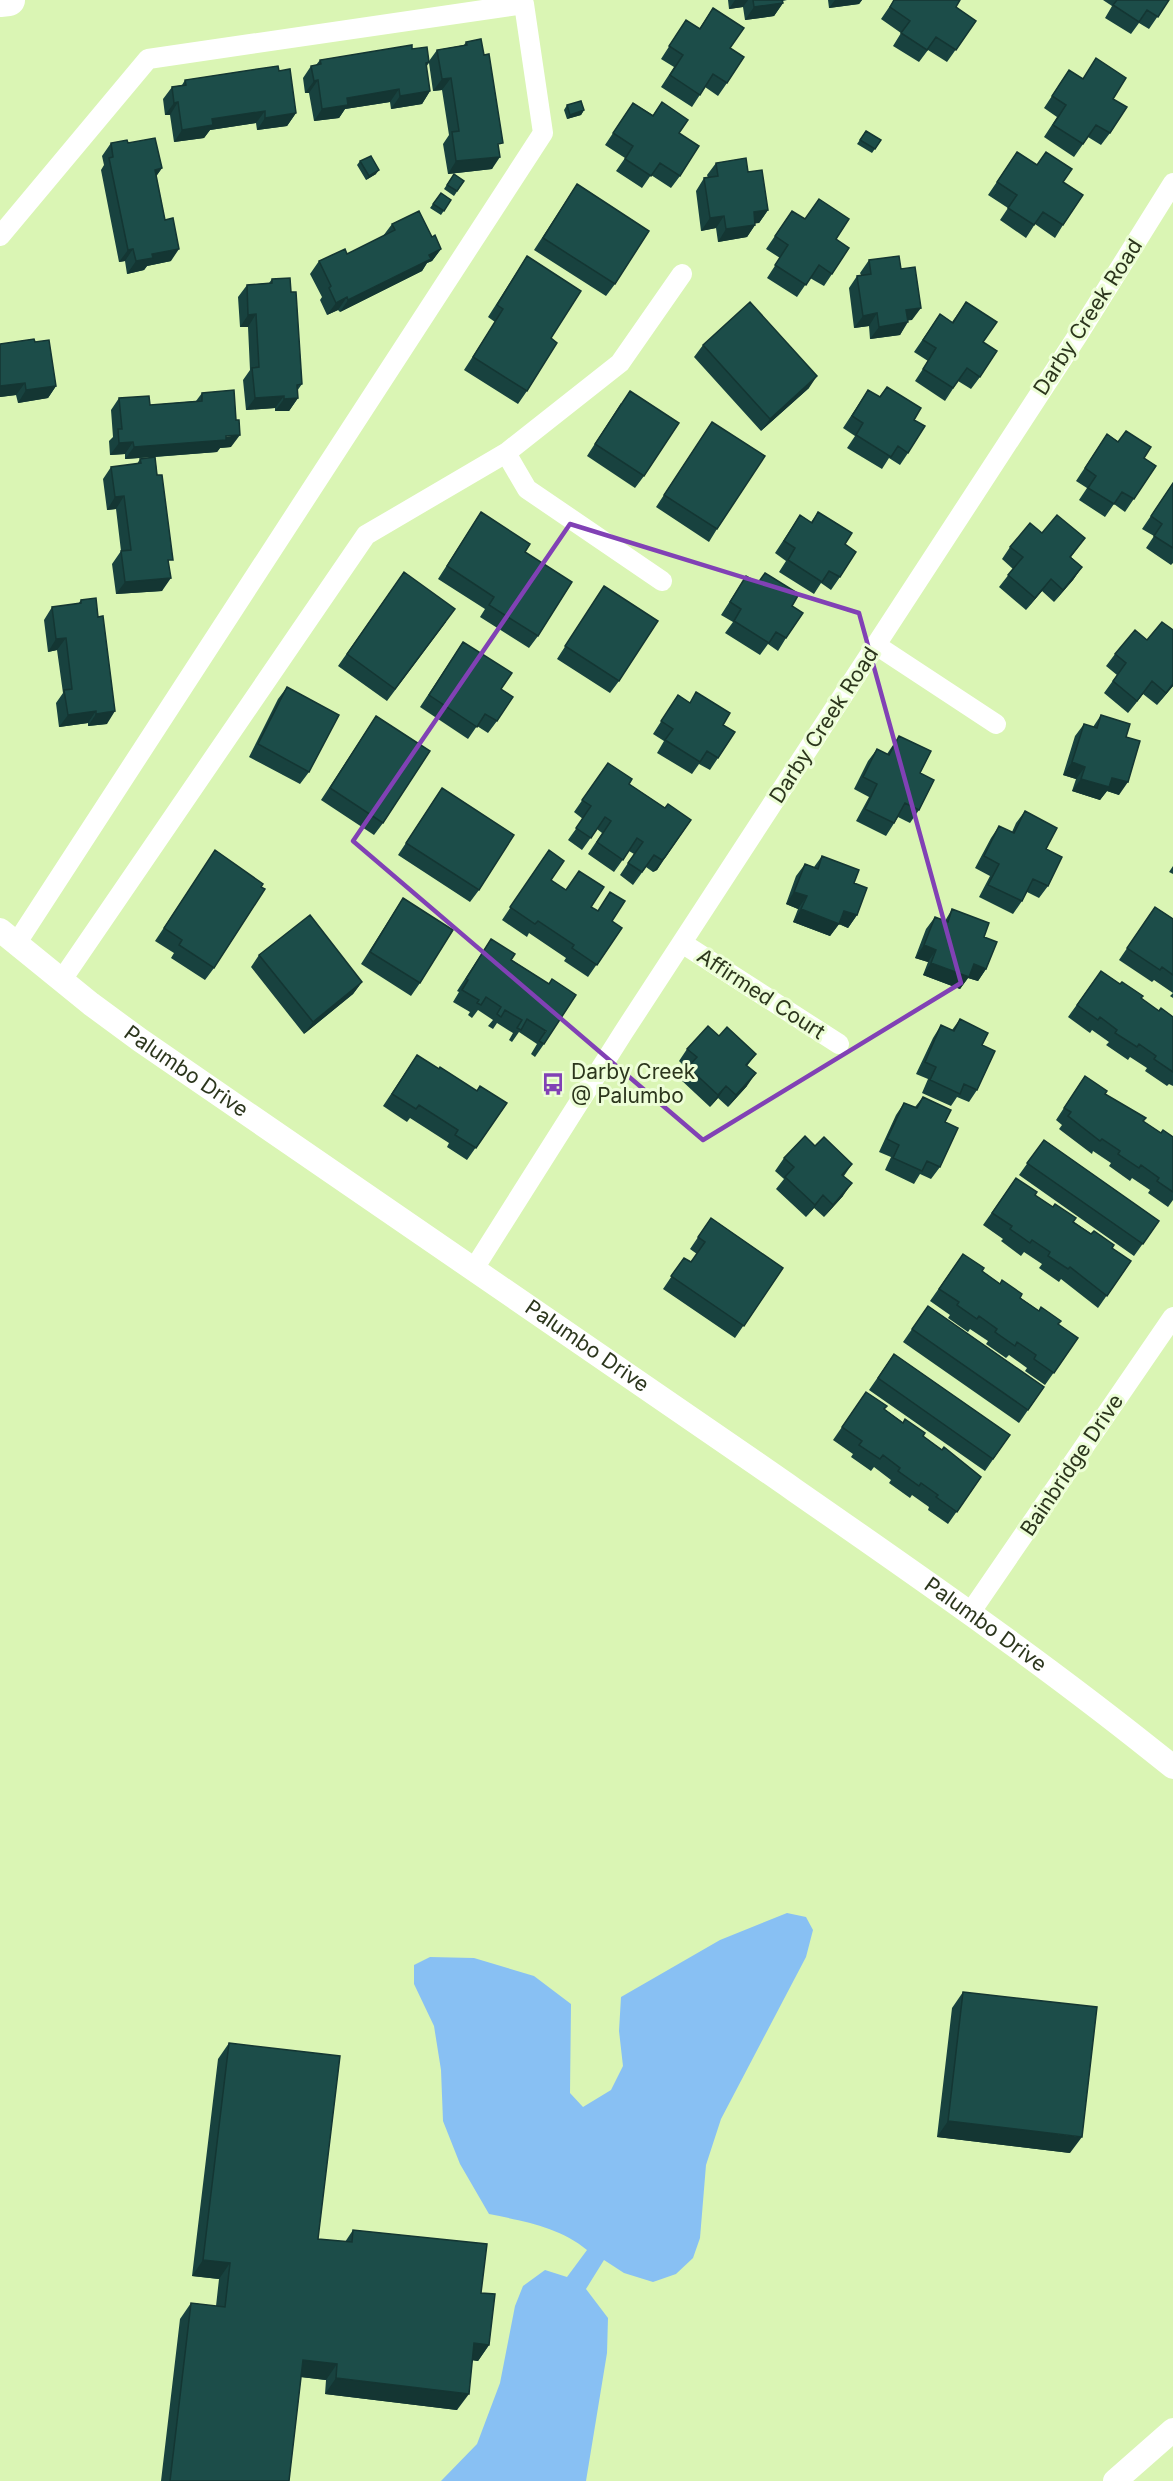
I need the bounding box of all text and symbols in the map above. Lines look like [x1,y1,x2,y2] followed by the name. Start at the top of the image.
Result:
[1028,234,1147,399] street label: Darby Creek Road
[764,642,883,807] street label: Darby Creek Road
[693,943,830,1044] street label: Affirmed Court
[120,1020,253,1122] street label: Palumbo Drive
[571,1059,696,1108] place label: Darby Creek @ Palumbo
[540,1071,566,1097] bus stop icon: Darby Creek @ Palumbo
[521,1294,654,1397] street label: Palumbo Drive
[1015,1389,1128,1540] street label: Bainbridge Drive
[920,1572,1052,1677] street label: Palumbo Drive

